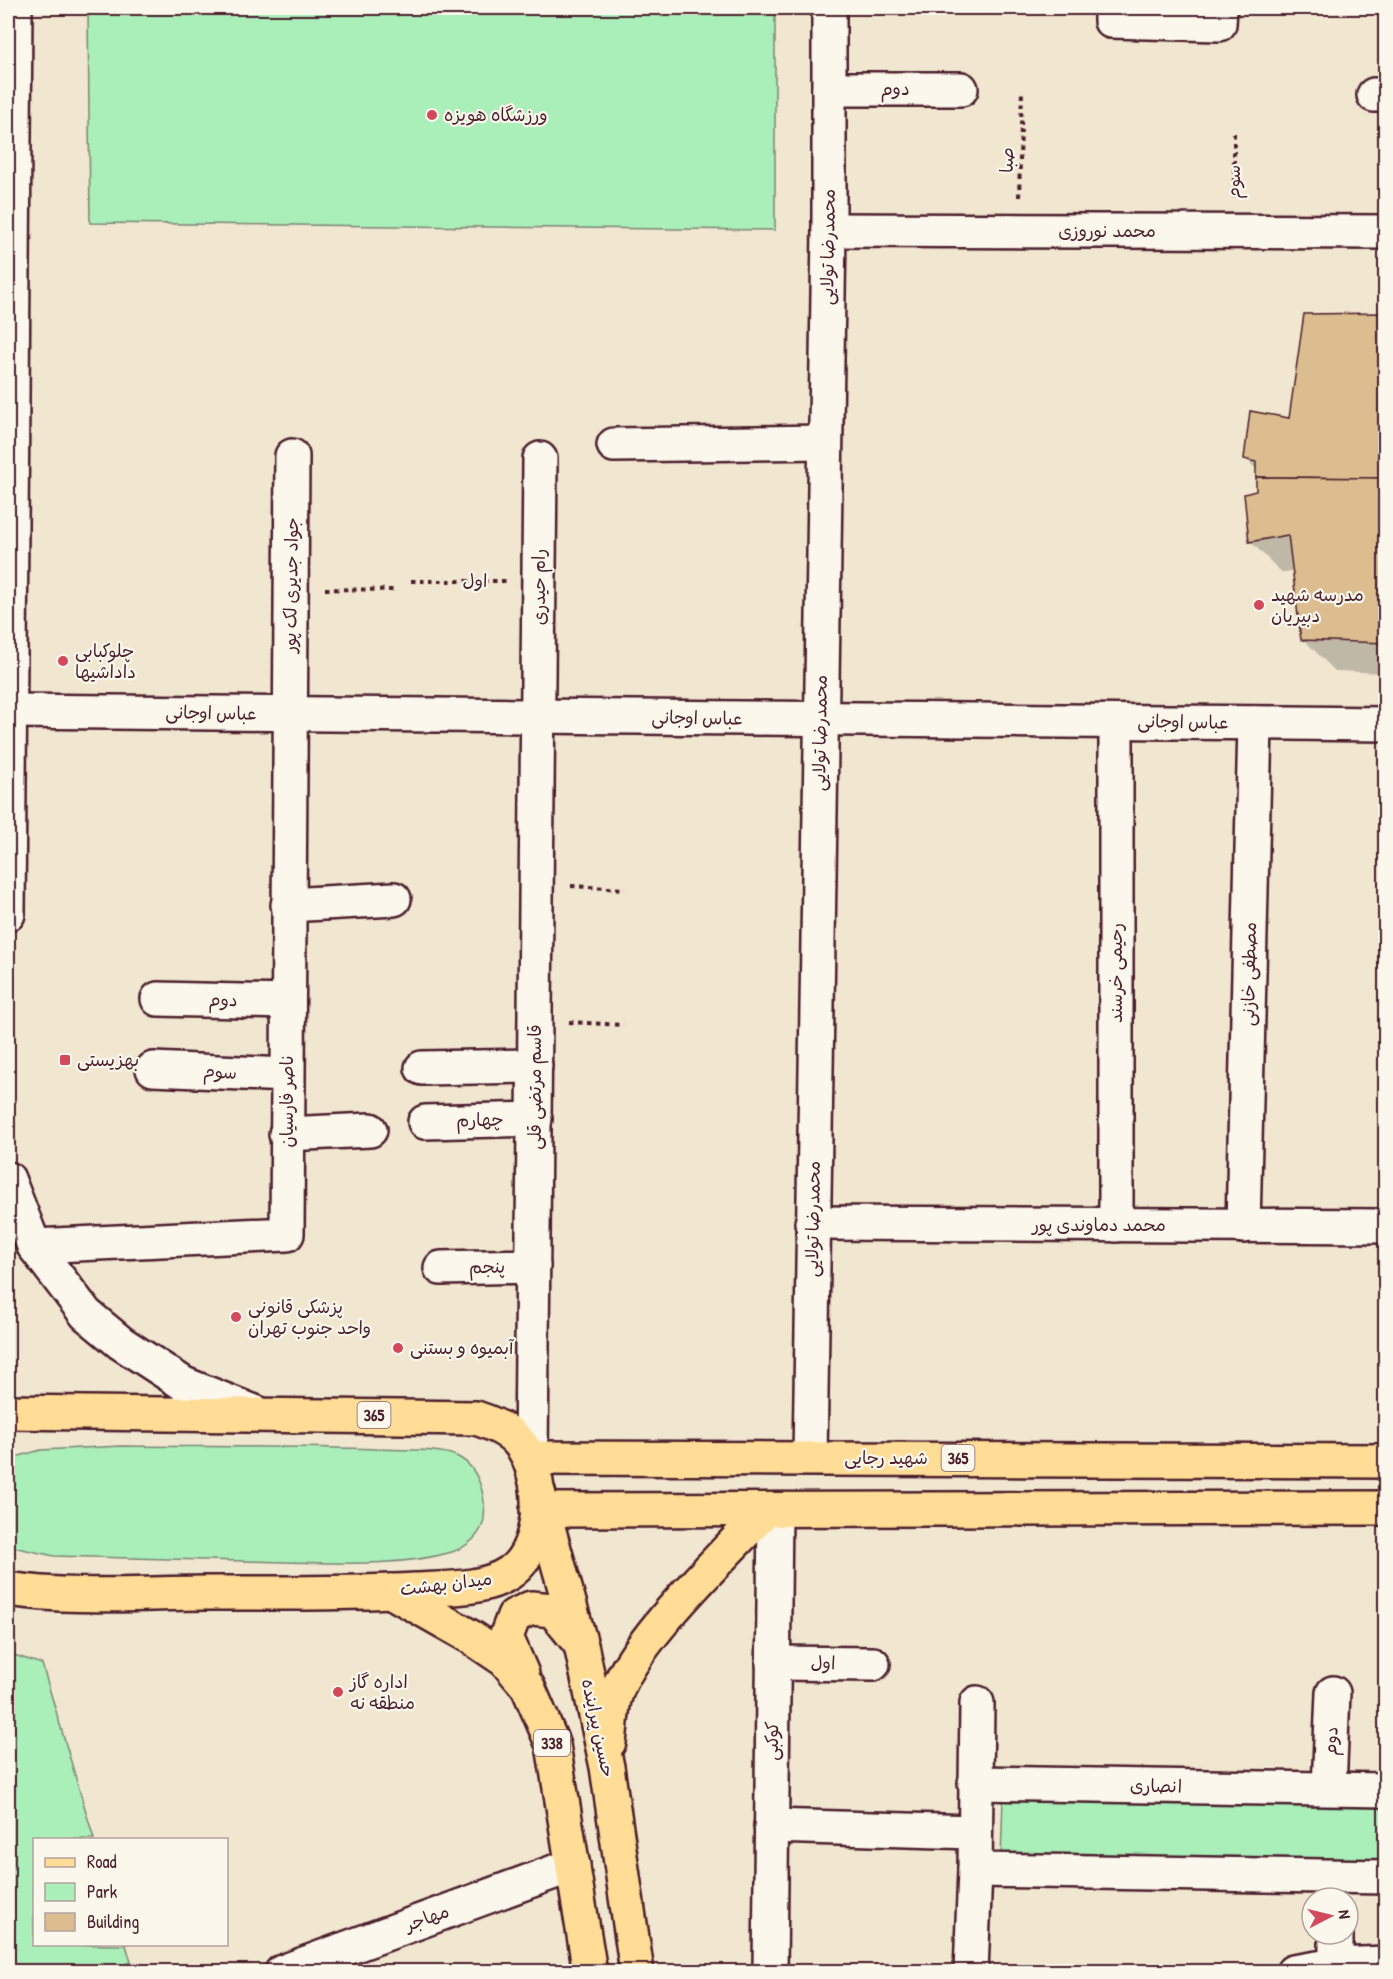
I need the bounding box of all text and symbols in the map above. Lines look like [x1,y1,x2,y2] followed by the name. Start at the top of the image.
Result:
[880,76,910,103] street label: دوم
[444,102,548,127] place label: ورزشگاه هویزه
[425,108,439,122] marker: ورزشگاه هویزه
[994,147,1019,173] street label: صبا
[1221,165,1248,199] street label: سوم
[814,189,841,305] street label: محمدرضا تولایی
[1058,218,1156,243] street label: محمد نوروزی
[277,517,304,655] street label: جواد جدیری لک پور
[526,549,553,625] street label: رام حیدری
[463,568,487,593] street label: اول
[1271,582,1364,628] place label: مدرسه شهید دبیریان
[1252,598,1266,612] marker: مدرسه شهید دبیریان
[75,638,136,684] place label: چلوکبابی داداشیها
[56,654,70,668] marker: چلوکبابی داداشیها
[806,675,833,791] street label: محمدرضا تولایی
[165,699,257,726] street label: عباس اوجانی
[651,704,743,731] street label: عباس اوجانی
[1137,708,1229,735] street label: عباس اوجانی
[1235,922,1262,1026] street label: مصطفی خازنی
[1103,923,1128,1023] street label: رحیمی خرسند
[208,987,238,1014] street label: دوم
[522,1024,549,1150] street label: قاسم مرتضی قلی
[77,1047,139,1072] place label: بهزیستی
[58,1053,72,1067] marker: بهزیستی
[274,1054,299,1148] street label: ناصر فارسیان
[202,1058,238,1087] street label: سوم
[456,1107,504,1134] street label: چهارم
[799,1161,826,1277] street label: محمدرضا تولایی
[1030,1212,1166,1237] street label: محمد دماوندی پور
[469,1254,505,1281] street label: پنجم
[248,1294,371,1340] place label: پزشکی قانونی واحد جنوب تهران
[229,1310,243,1324] marker: پزشکی قانونی واحد جنوب تهران
[410,1335,515,1360] place label: آبمیوه و بستنی
[391,1341,405,1355] marker: آبمیوه و بستنی
[358,1402,391,1428] road number: 365
[844,1445,928,1470] street label: شهید رجایی
[942,1445,974,1471] road number: 365
[398,1565,493,1602] street label: میدان بهشت
[810,1650,836,1675] street label: اول
[348,1669,415,1715] place label: اداره گاز منطقه نه
[576,1676,621,1779] street label: حسین پیراینده
[331,1685,345,1699] marker: اداره گاز منطقه نه
[759,1721,784,1761] street label: کوکبی
[1317,1726,1346,1756] street label: دوم
[534,1730,570,1756] road number: 338
[1130,1773,1182,1798] street label: انصاری
[33,1838,228,1946] legend
[87,1849,117,1874] text: Road
[87,1879,118,1904] text: Park
[1300,1886,1360,1946] north arrow
[399,1898,452,1938] street label: مهاجر
[87,1909,139,1934] text: Building
[1333,1909,1356,1920] text: N

